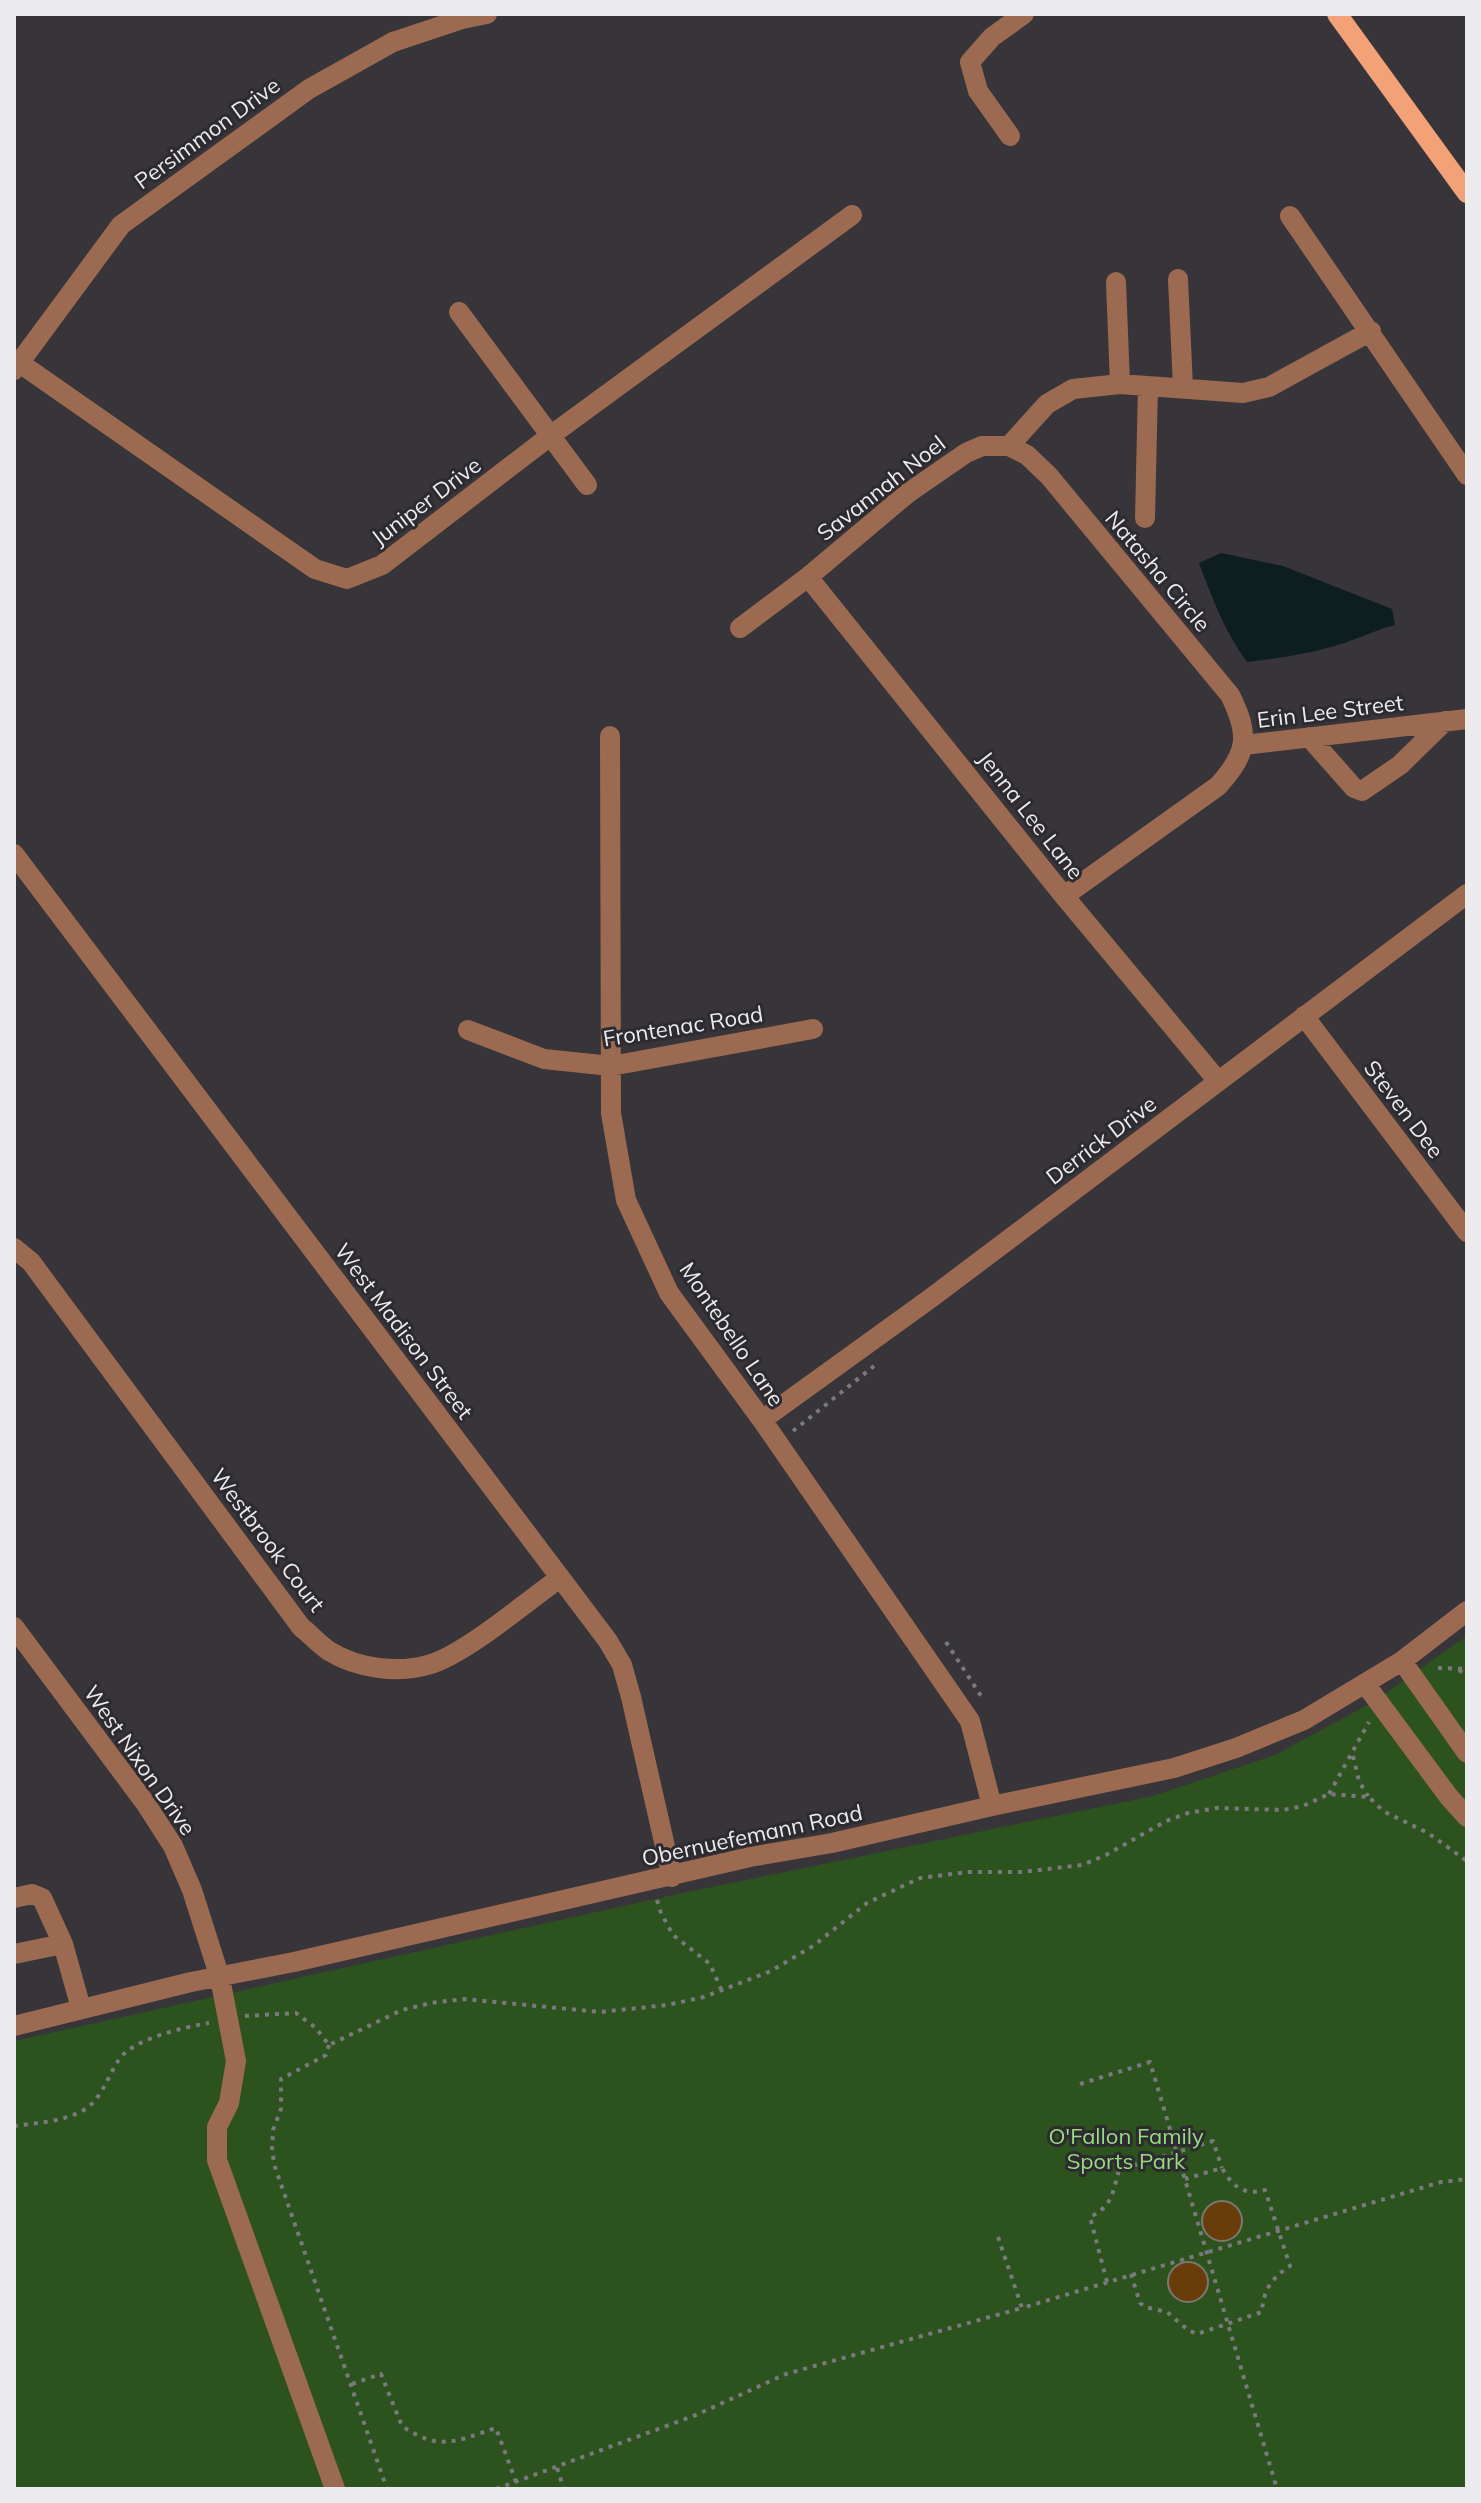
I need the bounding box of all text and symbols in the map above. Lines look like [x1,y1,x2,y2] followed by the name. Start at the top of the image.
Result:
[129,71,285,195] street label: Persimmon Drive
[811,429,951,547] street label: Savannah Noel
[366,451,486,551] street label: Juniper Drive
[1099,505,1217,637] street label: Natasha Circle
[1255,688,1405,734] street label: Erin Lee Street
[972,745,1090,885] street label: Jenna Lee Lane
[601,1000,765,1052] street label: Frontenac Road
[1358,1054,1450,1164] street label: Steven Dee
[1040,1089,1162,1191] street label: Derrick Drive
[329,1238,479,1425] street label: West Madison Street
[673,1257,791,1411] street label: Montebello Lane
[205,1463,331,1618] street label: Westbrook Court
[78,1680,202,1840] street label: West Nixon Drive
[639,1798,865,1872] street label: Obernuefemann Road
[1048,2122,1204,2175] park label: O'Fallon Family Sports Park

